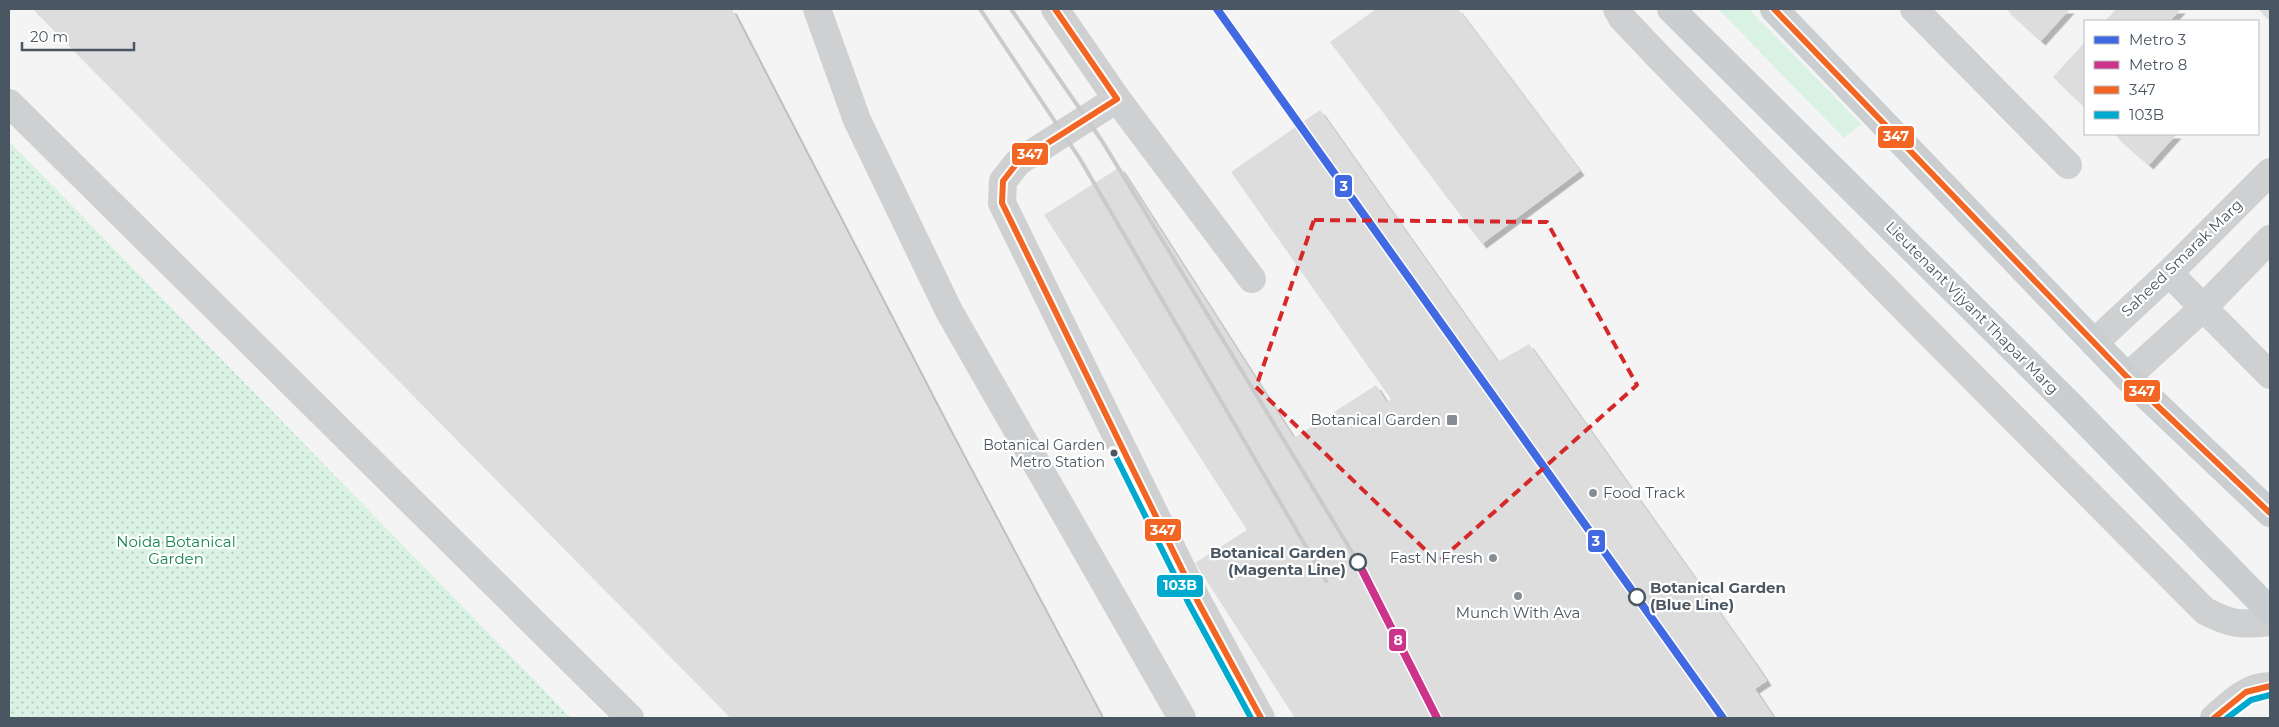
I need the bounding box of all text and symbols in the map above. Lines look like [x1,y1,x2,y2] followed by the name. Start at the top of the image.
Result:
[22,20,135,52] scale bar
[2084,20,2259,135] legend
[30,27,68,46] text: 20 m
[2129,30,2186,49] text: Metro 3
[2129,55,2187,74] text: Metro 8
[2129,80,2156,99] text: 347
[2129,105,2164,124] text: 103B
[1877,125,1915,149] line badge: 347
[1882,127,1909,145] text: 347
[1011,142,1049,166] line badge: 347
[1016,145,1043,163] text: 347
[1334,174,1353,198] line badge: 3
[1339,177,1348,195] text: 3
[2117,195,2246,320] street label: Saheed Smarak Marg
[1882,217,2063,398] street label: Lieutenant Vijyant Thapar Marg
[2123,379,2161,403] line badge: 347
[2128,382,2155,400] text: 347
[1311,410,1441,429] place label: Botanical Garden
[1445,413,1459,427] marker: Botanical Garden
[983,436,1105,471] place label: Botanical Garden Metro Station
[1109,448,1119,458] marker: Botanical Garden Metro Station
[1603,483,1685,502] place label: Food Track
[1587,487,1599,499] marker: Food Track
[1144,518,1182,542] line badge: 347
[1149,521,1176,539] text: 347
[1587,529,1606,553] line badge: 3
[116,532,236,568] park label: Noida Botanical Garden
[1591,532,1600,550] text: 3
[1210,543,1346,579] place label: Botanical Garden (Magenta Line)
[1390,548,1483,567] place label: Fast N Fresh
[1487,552,1499,564] marker: Fast N Fresh
[1349,553,1367,571] marker: Botanical Garden (Magenta Line)
[1156,574,1204,598] line badge: 103B
[1163,576,1197,594] text: 103B
[1650,578,1786,614] place label: Botanical Garden (Blue Line)
[1628,588,1646,606] marker: Botanical Garden (Blue Line)
[1512,590,1524,602] marker: Munch With Ava
[1456,603,1580,622] place label: Munch With Ava
[1388,628,1407,652] line badge: 8
[1393,631,1403,649] text: 8

